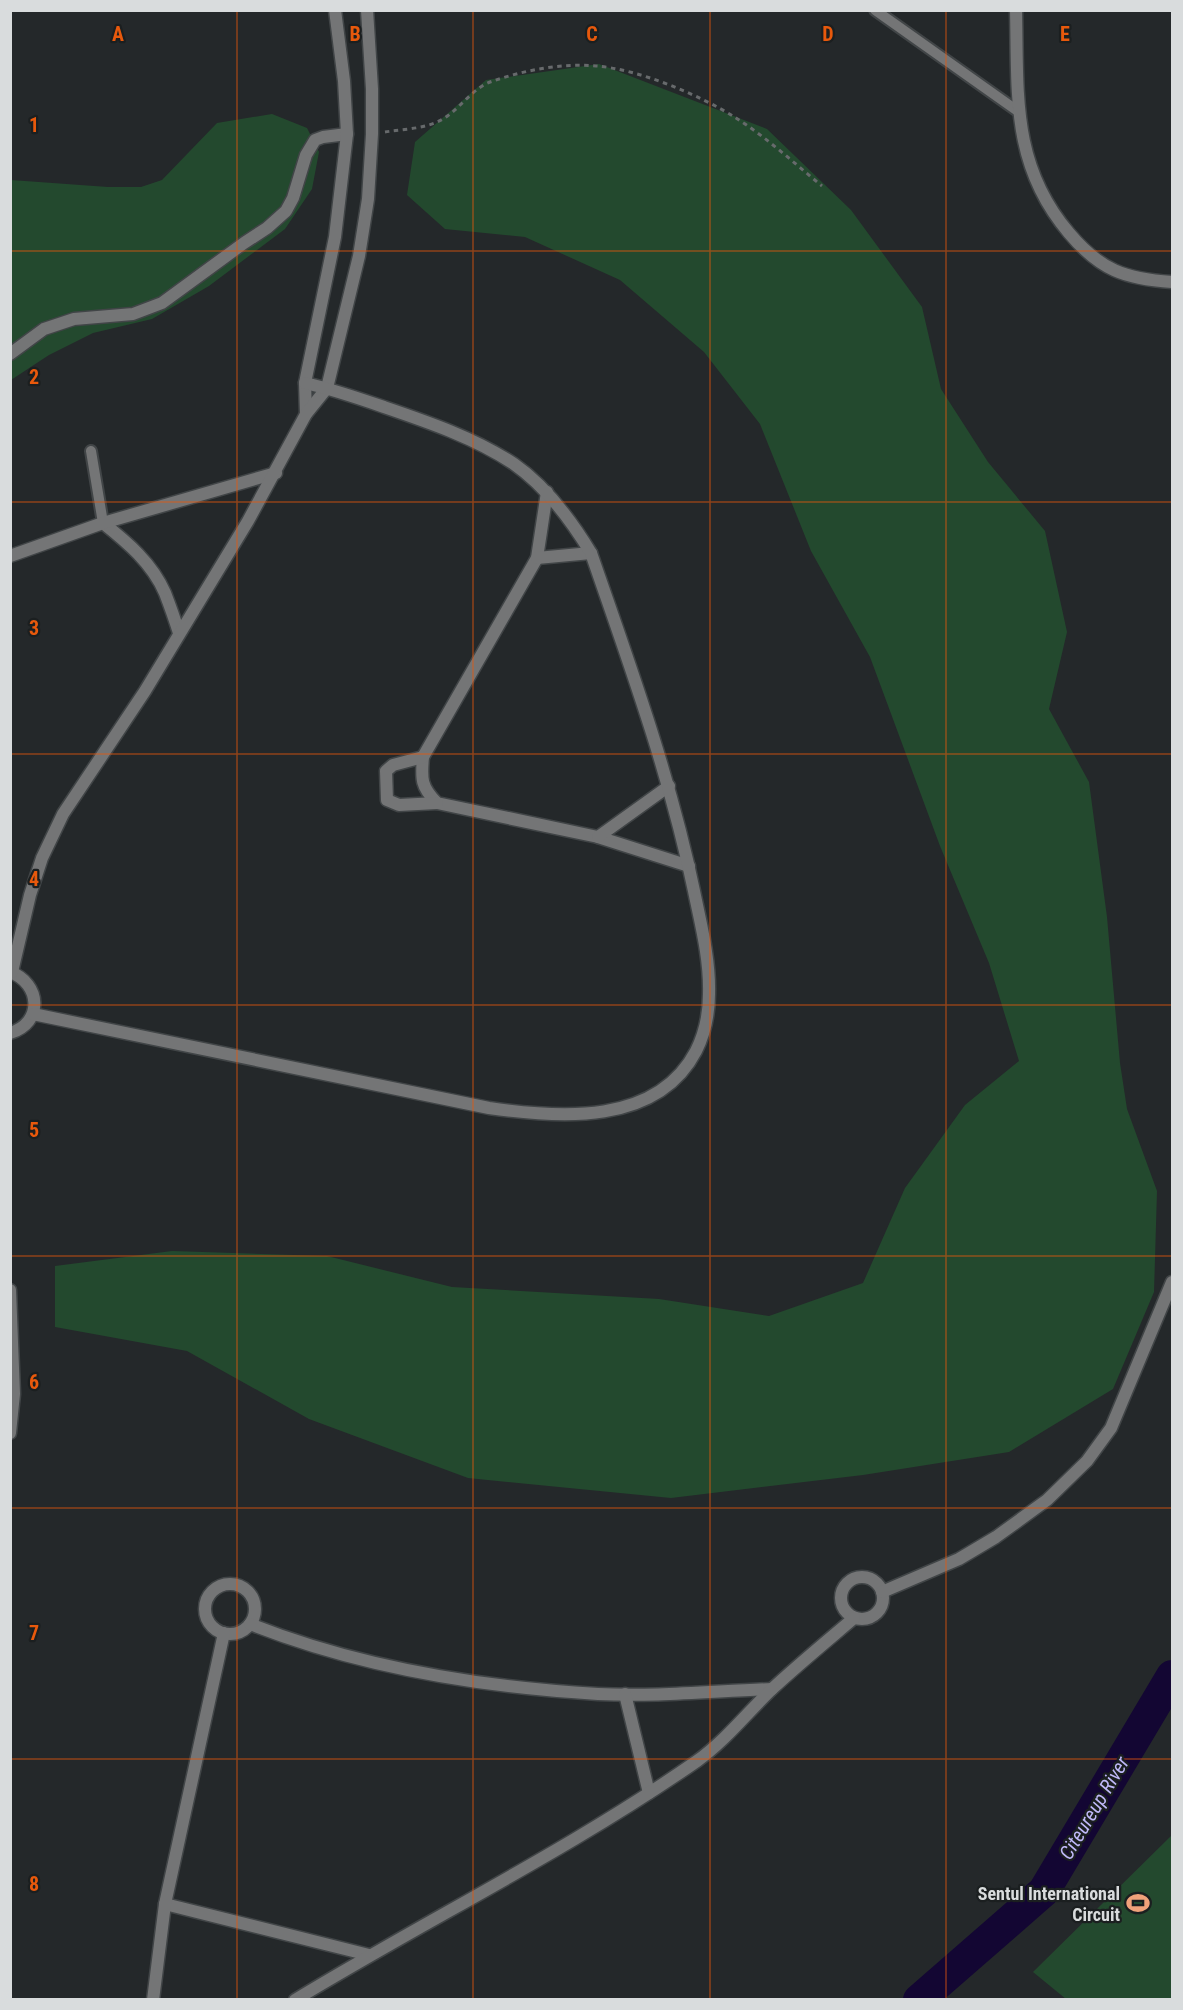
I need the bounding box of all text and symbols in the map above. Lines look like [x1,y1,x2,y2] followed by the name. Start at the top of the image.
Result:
[112,22,124,46] text: A
[349,22,361,46] text: B
[586,22,598,46] text: C
[822,22,834,46] text: D
[1060,22,1070,46] text: E
[29,113,39,137] text: 1
[29,365,39,389] text: 2
[29,616,39,640] text: 3
[29,867,39,891] text: 4
[29,1118,39,1142] text: 5
[29,1370,39,1394] text: 6
[29,1621,39,1645] text: 7
[1054,1751,1135,1864] water label: Citeureup River
[29,1872,39,1896] text: 8
[978,1883,1120,1925] place label: Sentul International Circuit
[1125,1890,1151,1916] sports icon: Sentul International Circuit

